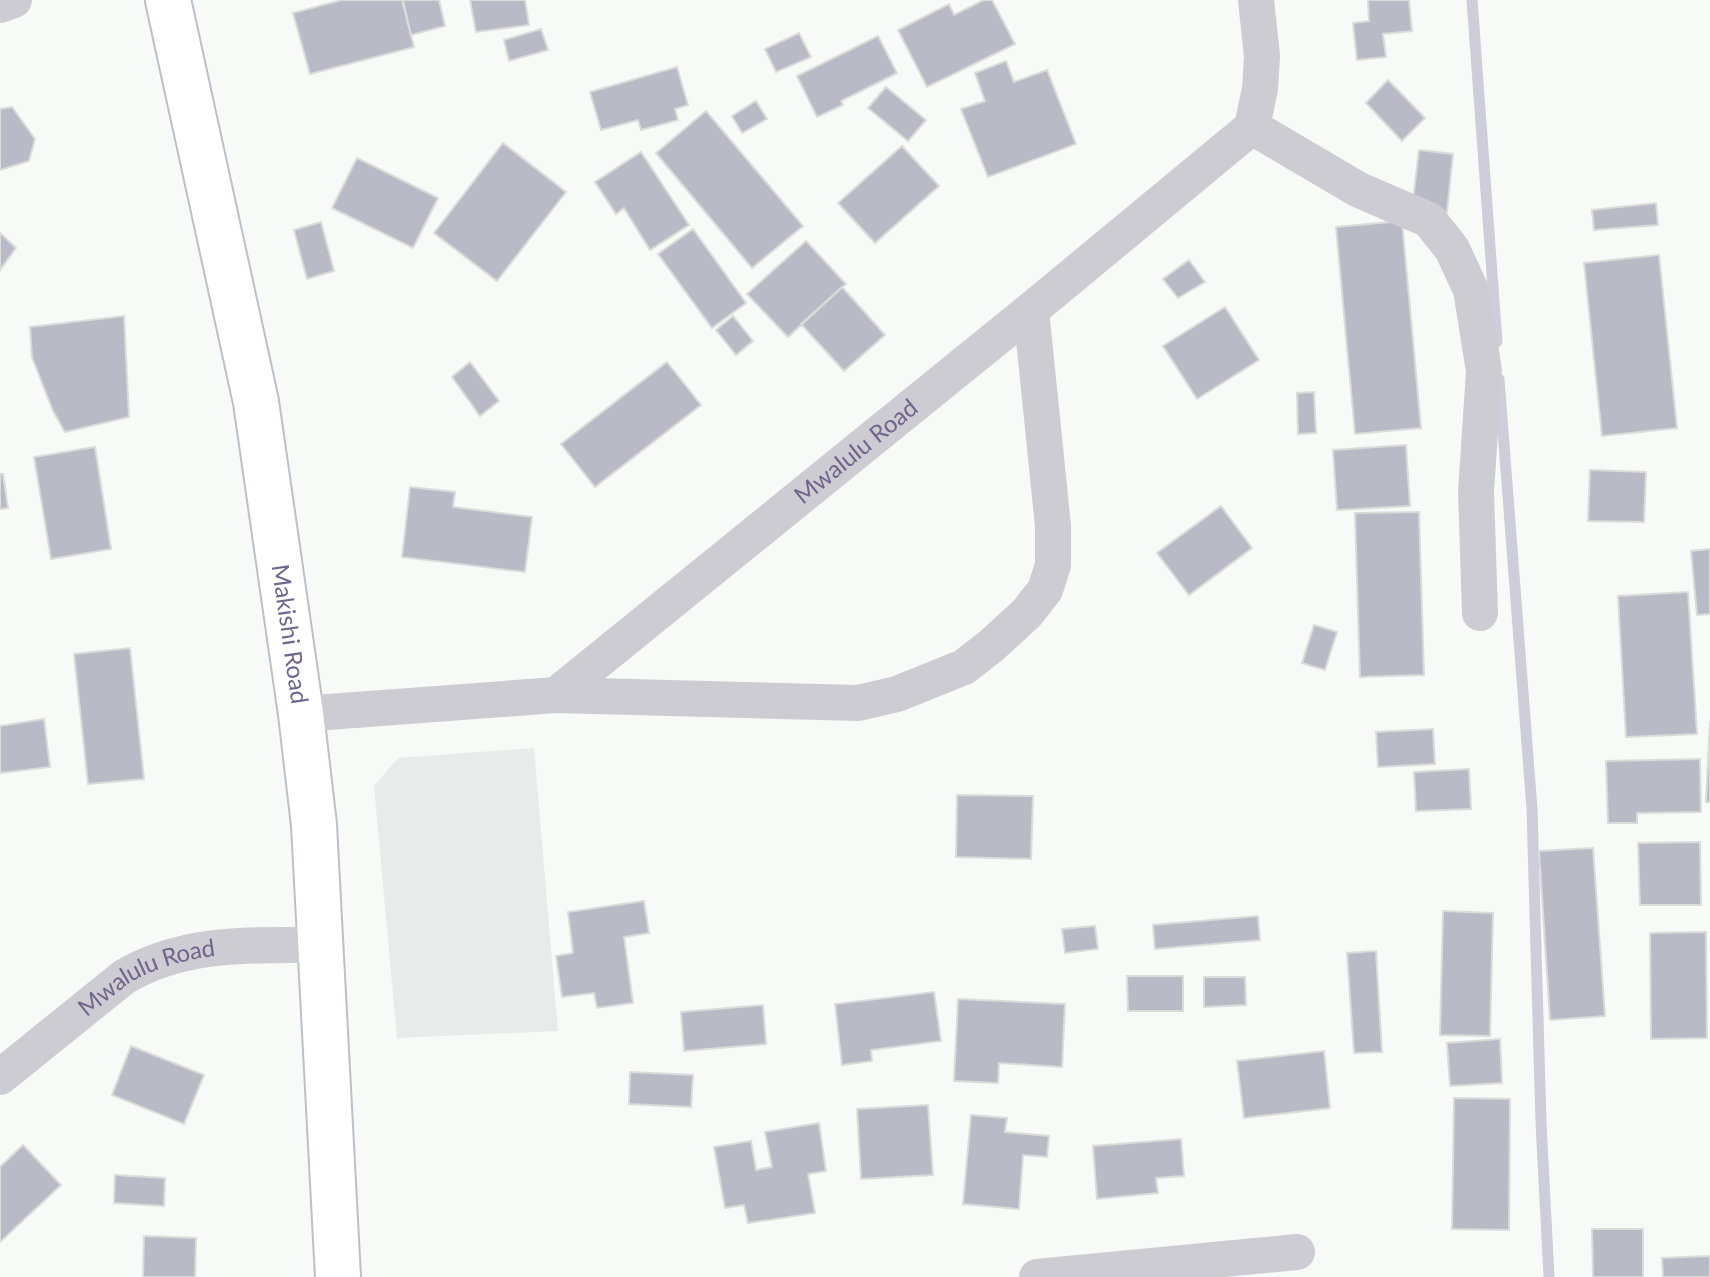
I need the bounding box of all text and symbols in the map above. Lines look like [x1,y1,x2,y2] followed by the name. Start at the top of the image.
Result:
[788,392,923,509] street label: Mwalulu Road
[267,562,315,706] street label: Makishi Road
[72,932,216,1021] street label: Mwalulu Road

